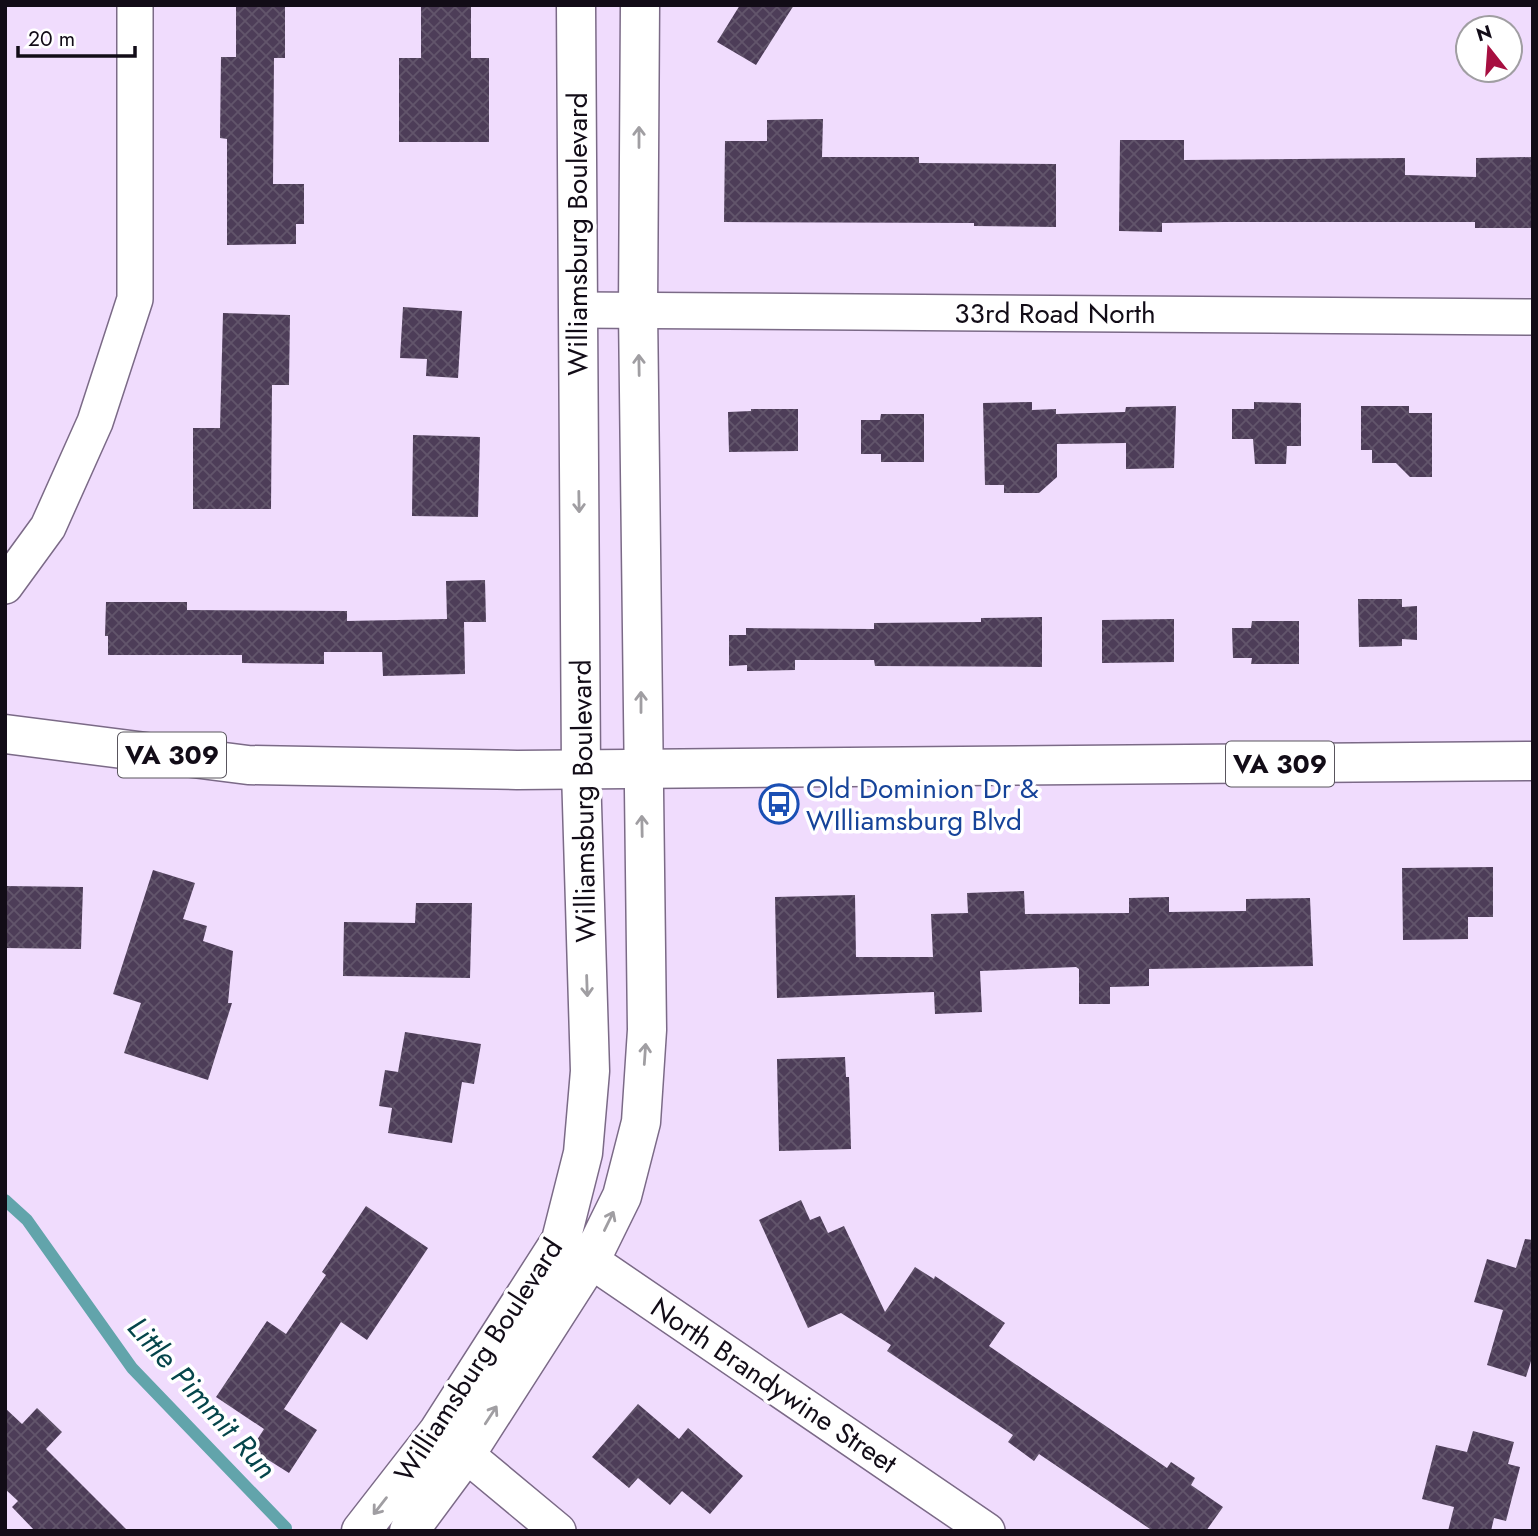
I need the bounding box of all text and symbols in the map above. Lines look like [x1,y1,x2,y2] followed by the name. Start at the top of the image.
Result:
[18,14,135,58] scale bar
[1454,14,1524,84] north arrow
[1473,18,1495,48] text: N
[28,24,75,54] text: 20 m
[557,92,598,376] street label: Williamsburg Boulevard
[632,126,646,149] one-way arrow
[954,293,1156,334] street label: 33rd Road North
[632,353,646,376] one-way arrow
[572,490,586,513] one-way arrow
[561,659,606,943] street label: Williamsburg Boulevard
[634,691,648,714] one-way arrow
[118,733,226,778] road number: VA 309
[1226,742,1334,786] road number: VA 309
[806,768,1039,841] place label: Old Dominion Dr & WIlliamsburg Blvd
[758,783,800,825] bus stop icon: Old Dominion Dr & WIlliamsburg Blvd
[636,815,649,838] one-way arrow
[581,974,594,997] one-way arrow
[639,1043,652,1066] one-way arrow
[603,1211,617,1232] one-way arrow
[384,1230,573,1490] street label: Williamsburg Boulevard
[642,1287,905,1484] street label: North Brandywine Street
[118,1307,287,1488] water label: Little Pimmit Run
[484,1406,498,1425] one-way arrow
[373,1497,388,1515] one-way arrow

